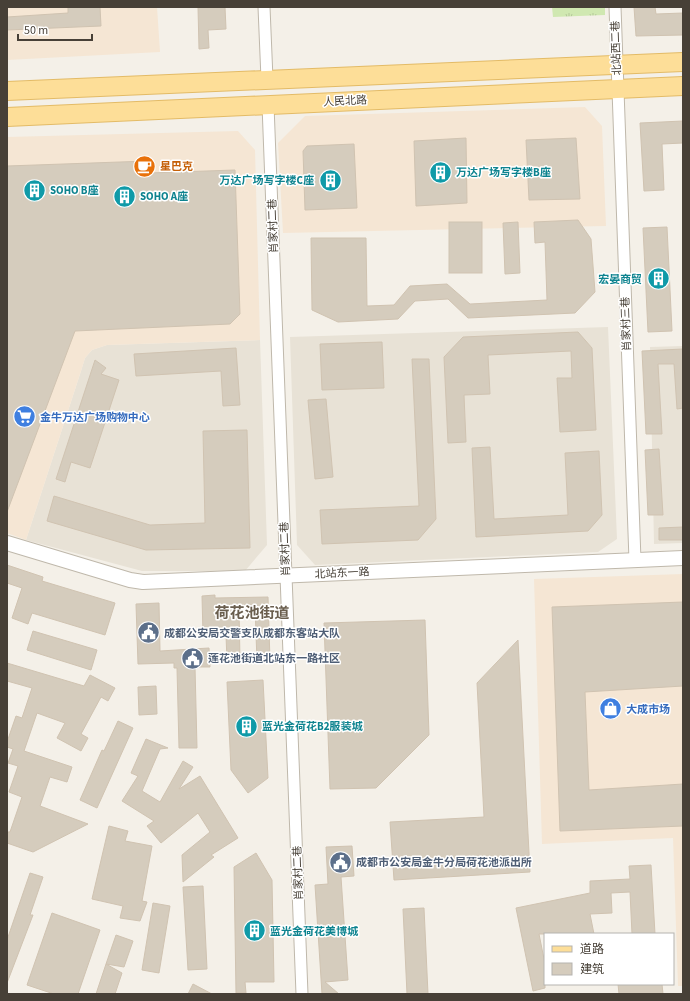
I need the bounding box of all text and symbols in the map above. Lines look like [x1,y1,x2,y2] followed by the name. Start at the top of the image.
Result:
[18,16,92,42] scale bar
[608,20,624,76] street label: 北站西二巷
[24,22,48,39] text: 50 m
[323,92,367,110] street label: 人民北路
[131,153,157,179] cafe icon: 星巴克
[160,159,193,174] place label: 星巴克
[428,159,454,185] building icon: 万达广场写字楼B座
[456,165,551,180] place label: 万达广场写字楼B座
[317,167,343,193] building icon: 万达广场写字楼C座
[220,173,314,188] place label: 万达广场写字楼C座
[21,177,47,203] building icon: SOHO B座
[50,183,98,198] place label: SOHO B座
[111,183,137,209] building icon: SOHO A座
[140,189,188,204] place label: SOHO A座
[265,198,281,254] street label: 肖家村二巷
[645,266,671,292] building icon: 宏晏商贸
[598,272,642,287] place label: 宏晏商贸
[618,296,634,352] street label: 肖家村三巷
[12,404,38,430] supermarket icon: 金牛万达广场购物中心
[40,410,150,425] place label: 金牛万达广场购物中心
[277,521,293,577] street label: 肖家村二巷
[314,564,370,582] street label: 北站东一路
[214,603,290,624] district label: 荷花池街道
[135,620,161,646] public building icon: 成都公安局交警支队成都东客站大队
[164,626,340,641] place label: 成都公安局交警支队成都东客站大队
[179,645,205,671] public building icon: 莲花池街道北站东一路社区
[208,651,340,666] place label: 莲花池街道北站东一路社区
[597,696,623,722] shop icon: 大成市场
[626,702,670,717] place label: 大成市场
[234,713,260,739] building icon: 蓝光金荷花B2服装城
[262,719,363,734] place label: 蓝光金荷花B2服装城
[290,845,306,901] street label: 肖家村二巷
[327,849,353,875] public building icon: 成都市公安局金牛分局荷花池派出所
[356,855,532,870] place label: 成都市公安局金牛分局荷花池派出所
[241,918,267,944] building icon: 蓝光金荷花美博城
[270,924,359,939] place label: 蓝光金荷花美博城
[544,933,674,985] legend
[580,941,604,958] text: 道路
[580,961,604,978] text: 建筑

